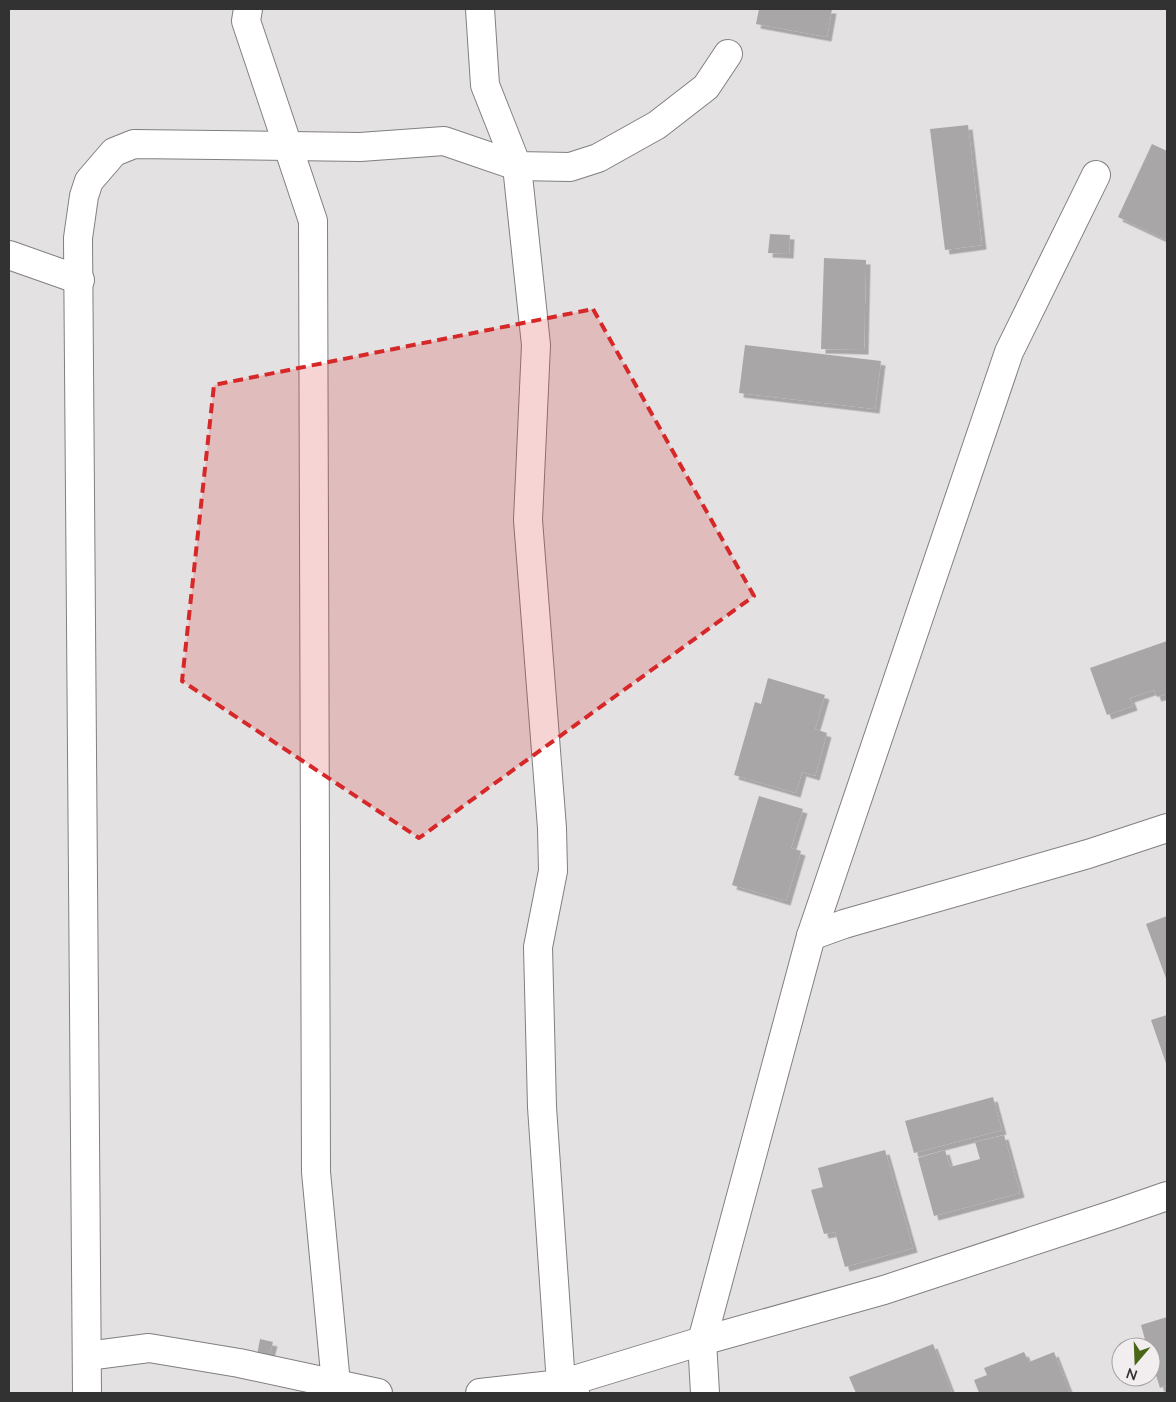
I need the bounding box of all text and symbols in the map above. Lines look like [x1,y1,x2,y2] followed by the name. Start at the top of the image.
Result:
[1111,1337,1161,1387] north arrow
[1124,1365,1139,1385] text: N

